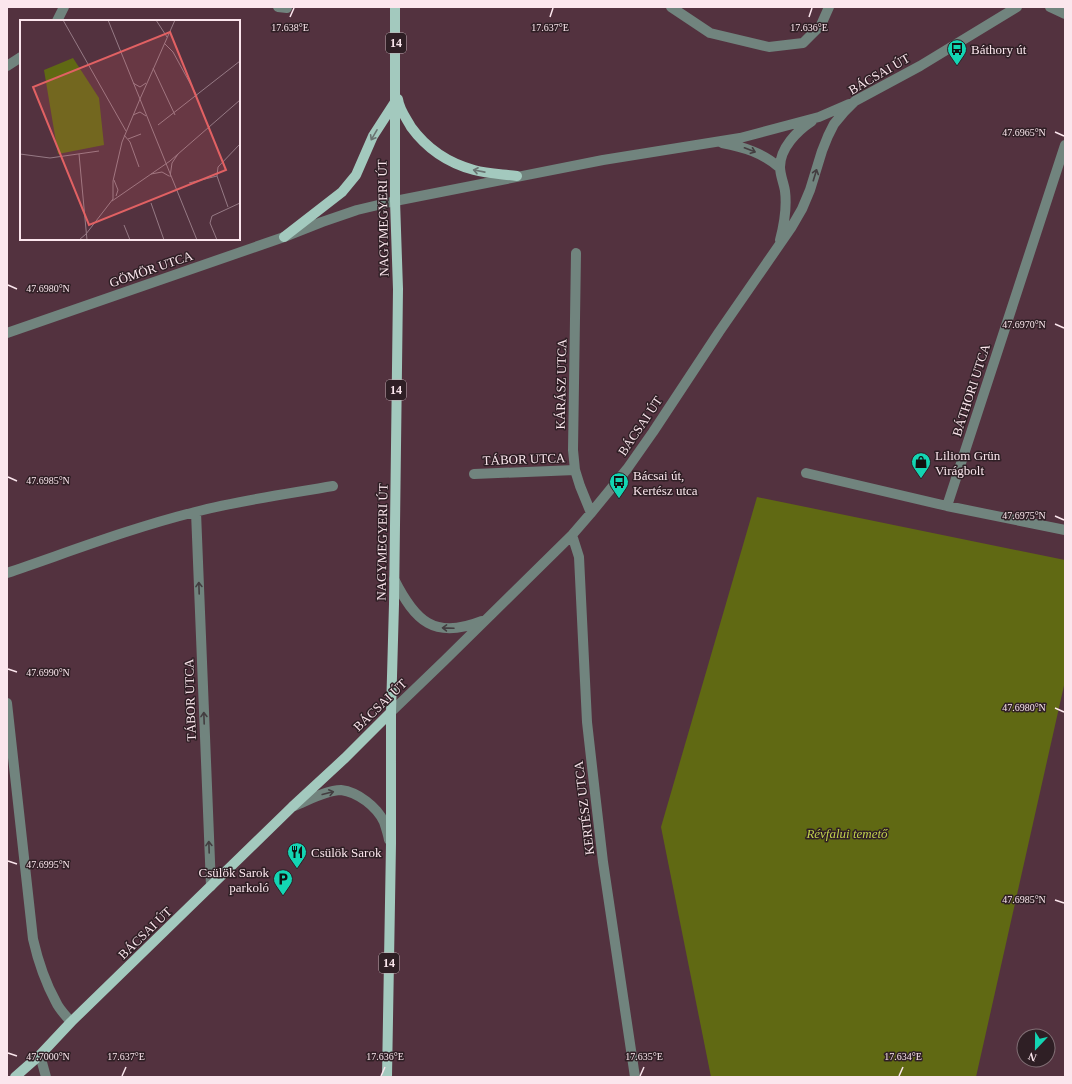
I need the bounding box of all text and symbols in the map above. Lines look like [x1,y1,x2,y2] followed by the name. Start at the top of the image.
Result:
[20,20,240,240] inset map
[271,22,309,33] text: 17.638°E
[531,22,569,33] text: 17.637°E
[790,22,828,33] text: 17.636°E
[386,33,406,53] road number: 14
[946,38,968,66] bus stop icon: Báthory út
[971,42,1027,57] place label: Báthory út
[846,50,912,98] street label: BÁCSAI ÚT
[1002,127,1046,138] text: 47.6965°N
[370,129,377,141] one-way arrow
[743,147,755,155] one-way arrow
[374,159,392,277] street label: NAGYMEGYERI ÚT
[472,166,485,174] one-way arrow
[812,169,819,182] one-way arrow
[107,248,195,290] street label: GÖMÖR UTCA
[26,283,70,294] text: 47.6980°N
[1002,319,1046,330] text: 47.6970°N
[553,338,569,429] street label: KÁRÁSZ UTCA
[949,341,993,438] street label: BÁTHORI UTCA
[386,380,406,400] road number: 14
[615,393,665,458] street label: BÁCSAI ÚT
[935,448,1001,478] place label: Liliom Grün Virágbolt
[482,450,566,468] street label: TÁBOR UTCA
[910,451,932,479] shop icon: Liliom Grün Virágbolt
[633,468,698,498] place label: Bácsai út, Kertész utca
[608,471,630,499] bus stop icon: Bácsai út, Kertész utca
[26,475,70,486] text: 47.6985°N
[373,483,391,601] street label: NAGYMEGYERI ÚT
[1002,510,1046,521] text: 47.6975°N
[195,582,202,595] one-way arrow
[442,624,455,632] one-way arrow
[181,658,199,742] street label: TÁBOR UTCA
[26,667,70,678] text: 47.6990°N
[350,676,410,734] street label: BÁCSAI ÚT
[1002,702,1046,713] text: 47.6980°N
[200,712,208,725] one-way arrow
[571,759,597,856] street label: KERTÉSZ UTCA
[321,789,334,796] one-way arrow
[805,826,888,841] park label: Révfalui temető
[205,841,213,854] one-way arrow
[286,841,308,869] restaurant icon: Csülök Sarok
[311,845,382,860] place label: Csülök Sarok
[26,859,70,870] text: 47.6995°N
[199,865,269,895] place label: Csülök Sarok parkoló
[272,868,294,896] parking icon: Csülök Sarok parkoló
[1002,894,1046,905] text: 47.6985°N
[115,904,175,962] street label: BÁCSAI ÚT
[379,953,399,973] road number: 14
[1016,1028,1056,1068] north arrow
[1026,1050,1038,1064] text: N
[26,1051,70,1062] text: 47.7000°N
[107,1051,145,1062] text: 17.637°E
[366,1051,404,1062] text: 17.636°E
[625,1051,663,1062] text: 17.635°E
[884,1051,922,1062] text: 17.634°E

